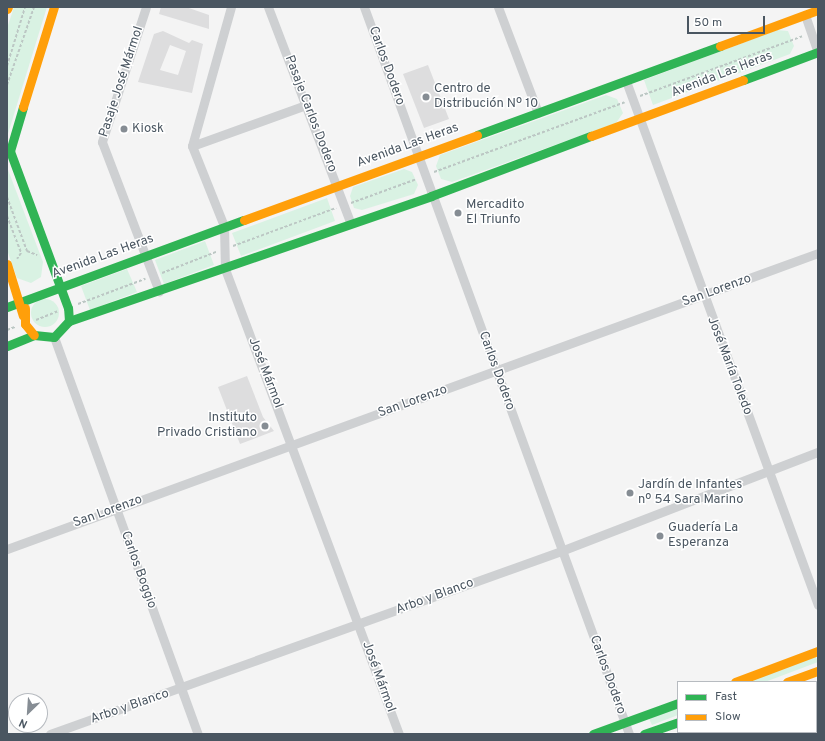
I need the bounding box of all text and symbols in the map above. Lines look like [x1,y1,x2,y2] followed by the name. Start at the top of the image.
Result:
[689,8,767,34] scale bar
[694,15,722,31] text: 50 m
[365,24,407,108] street label: Carlos Dodero
[97,25,147,139] street label: Pasaje José Mármol
[669,49,775,101] street label: Avenida Las Heras
[280,53,340,175] street label: Pasaje Carlos Dodero
[434,82,538,113] place label: Centro de Distribución Nº 10
[421,92,431,102] marker: Centro de Distribución Nº 10
[355,120,461,172] street label: Avenida Las Heras
[132,121,164,137] place label: Kiosk
[119,124,129,134] marker: Kiosk
[466,198,524,229] place label: Mercadito El Triunfo
[453,208,463,218] marker: Mercadito El Triunfo
[50,231,156,283] street label: Avenida Las Heras
[680,271,754,311] street label: San Lorenzo
[703,314,755,418] street label: José María Toledo
[475,329,517,413] street label: Carlos Dodero
[244,335,286,411] street label: José Mármol
[376,382,450,422] street label: San Lorenzo
[157,411,257,442] place label: Instituto Privado Cristiano
[260,421,270,431] marker: Instituto Privado Cristiano
[638,478,744,509] place label: Jardín de Infantes nº 54 Sara Marino
[625,488,635,498] marker: Jardín de Infantes nº 54 Sara Marino
[71,492,145,532] street label: San Lorenzo
[668,521,738,552] place label: Guadería La Esperanza
[117,529,159,611] street label: Carlos Boggio
[655,531,665,541] marker: Guadería La Esperanza
[394,576,476,618] street label: Arbo y Blanco
[586,633,628,717] street label: Carlos Dodero
[358,639,398,715] street label: José Mármol
[677,681,817,733] legend
[89,686,171,728] street label: Arbo y Blanco
[715,689,737,705] text: Fast
[8,693,48,733] north arrow
[715,709,741,725] text: Slow
[17,715,30,731] text: N

